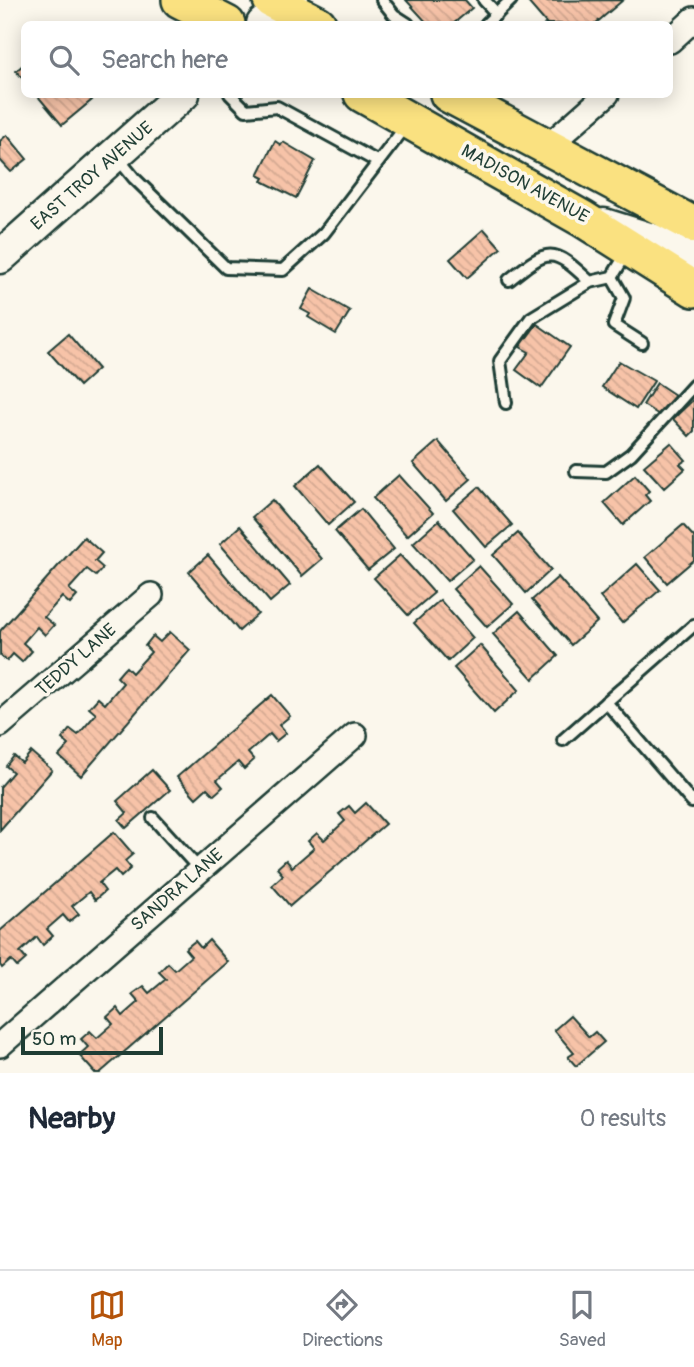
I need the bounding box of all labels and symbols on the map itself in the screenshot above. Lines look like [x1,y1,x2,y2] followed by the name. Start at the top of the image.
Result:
[26,116,158,236] street label: EAST TROY AVENUE
[457,139,593,229] street label: MADISON AVENUE
[31,619,121,701] street label: TEDDY LANE
[126,844,228,936] street label: SANDRA LANE
[21,1024,163,1056] scale bar

